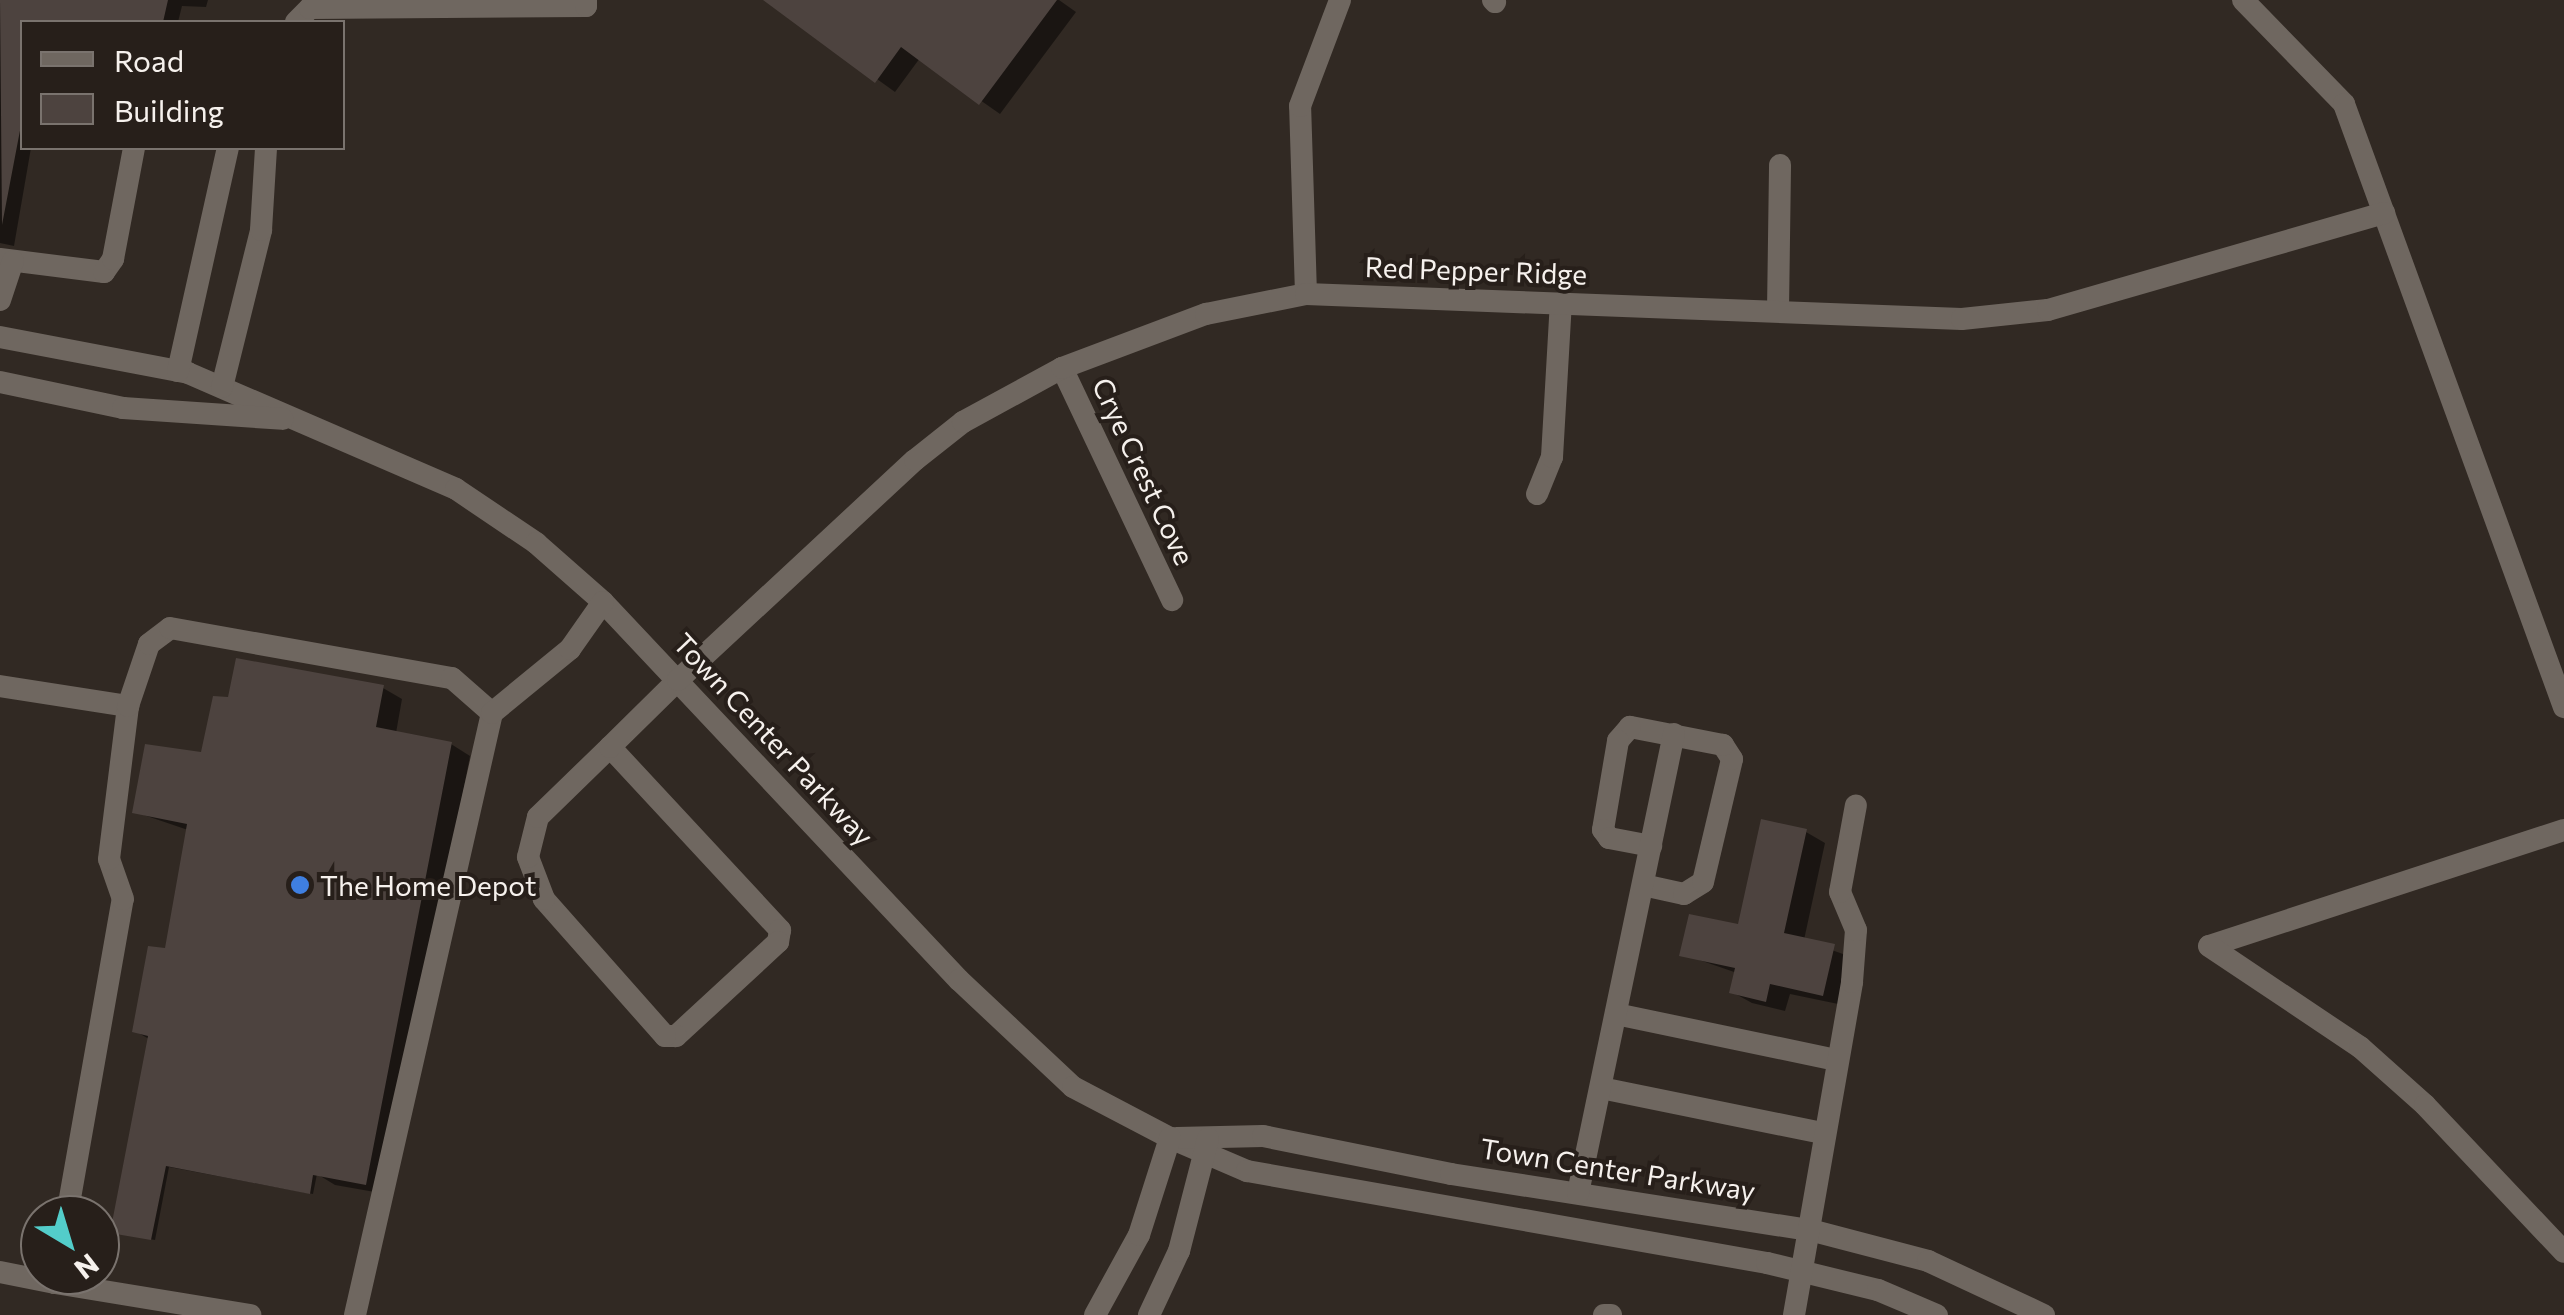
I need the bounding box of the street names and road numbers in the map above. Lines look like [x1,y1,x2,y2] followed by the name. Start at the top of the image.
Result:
[1364,249,1588,291] street label: Red Pepper Ridge
[1086,372,1202,570] street label: Crye Crest Cove
[667,626,881,852] street label: Town Center Parkway
[1478,1131,1758,1207] street label: Town Center Parkway

